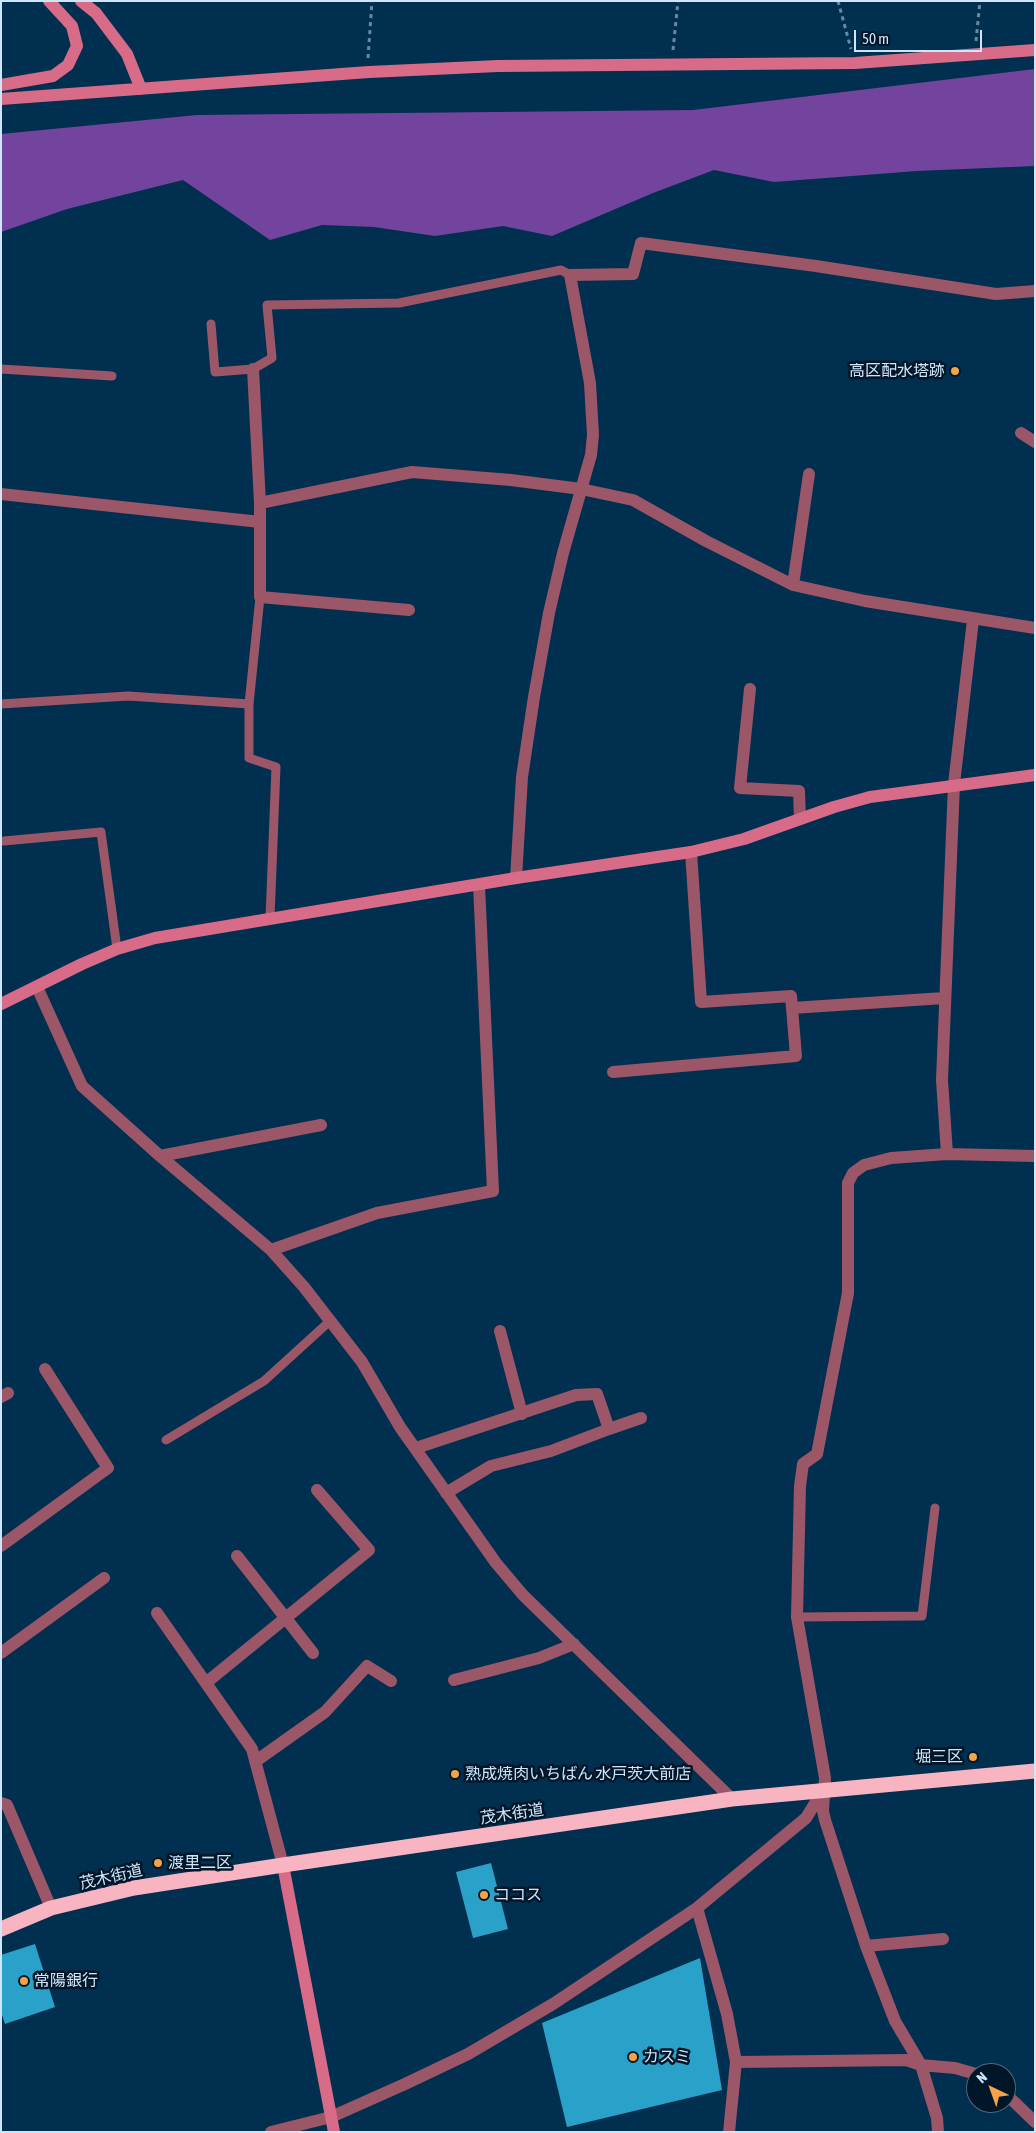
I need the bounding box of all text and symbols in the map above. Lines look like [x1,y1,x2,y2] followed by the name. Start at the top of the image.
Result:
[856,20,984,52] scale bar
[862,30,889,47] text: 50 m
[849,361,945,381] place label: 高区配水塔跡
[949,365,961,377] marker: 高区配水塔跡
[915,1747,963,1767] place label: 堀三区
[967,1751,979,1763] marker: 堀三区
[465,1764,691,1784] place label: 熟成焼肉いちばん 水戸茨大前店
[449,1768,461,1780] marker: 熟成焼肉いちばん 水戸茨大前店
[479,1800,545,1828] street label: 茂木街道
[168,1853,232,1873] place label: 渡里二区
[152,1857,164,1869] marker: 渡里二区
[78,1860,144,1894] street label: 茂木街道
[494,1885,542,1905] place label: ココス
[478,1889,490,1901] marker: ココス
[34,1971,98,1991] place label: 常陽銀行
[18,1975,30,1987] marker: 常陽銀行
[643,2047,691,2067] place label: カスミ
[627,2051,639,2063] marker: カスミ
[966,2063,1016,2113] north arrow
[973,2069,990,2086] text: N

